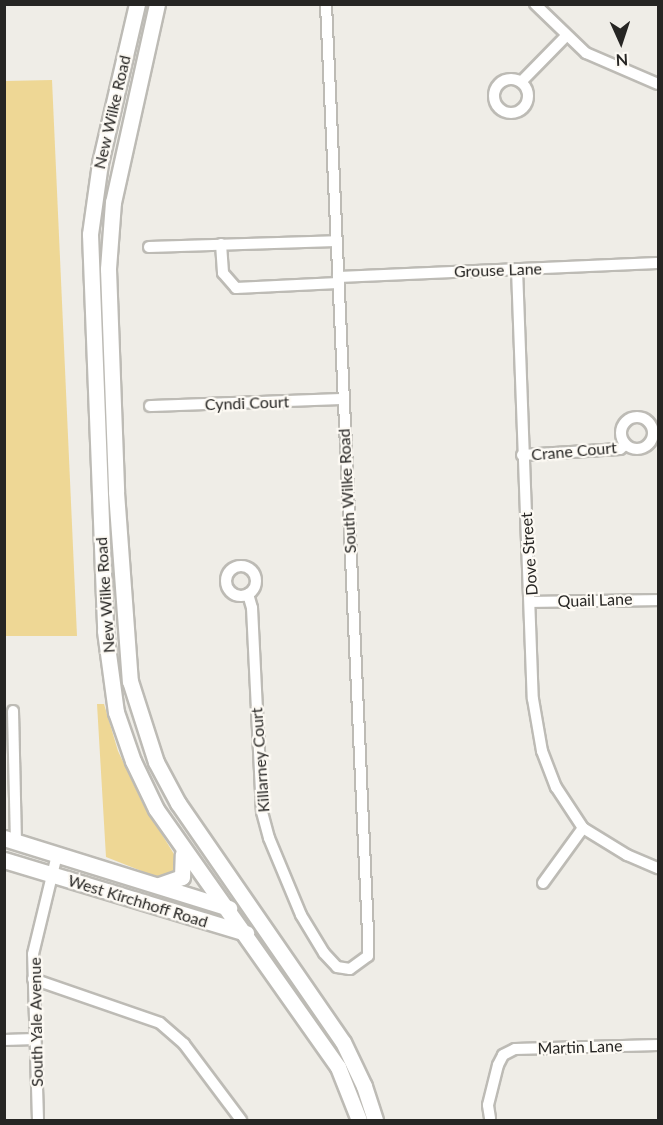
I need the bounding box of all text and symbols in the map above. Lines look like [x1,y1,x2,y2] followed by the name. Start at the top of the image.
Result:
[591,12,651,72] north arrow
[615,51,629,70] text: N
[90,53,134,171] street label: New Wilke Road
[454,259,542,281] street label: Grouse Lane
[204,392,290,414] street label: Cyndi Court
[334,428,360,554] street label: South Wilke Road
[530,438,618,464] street label: Crane Court
[517,512,541,596] street label: Dove Street
[91,536,119,654] street label: New Wilke Road
[557,589,633,611] street label: Quail Lane
[247,707,273,813] street label: Killarney Court
[66,871,210,931] street label: West Kirchhoff Road
[25,956,47,1088] street label: South Yale Avenue
[537,1036,623,1058] street label: Martin Lane

